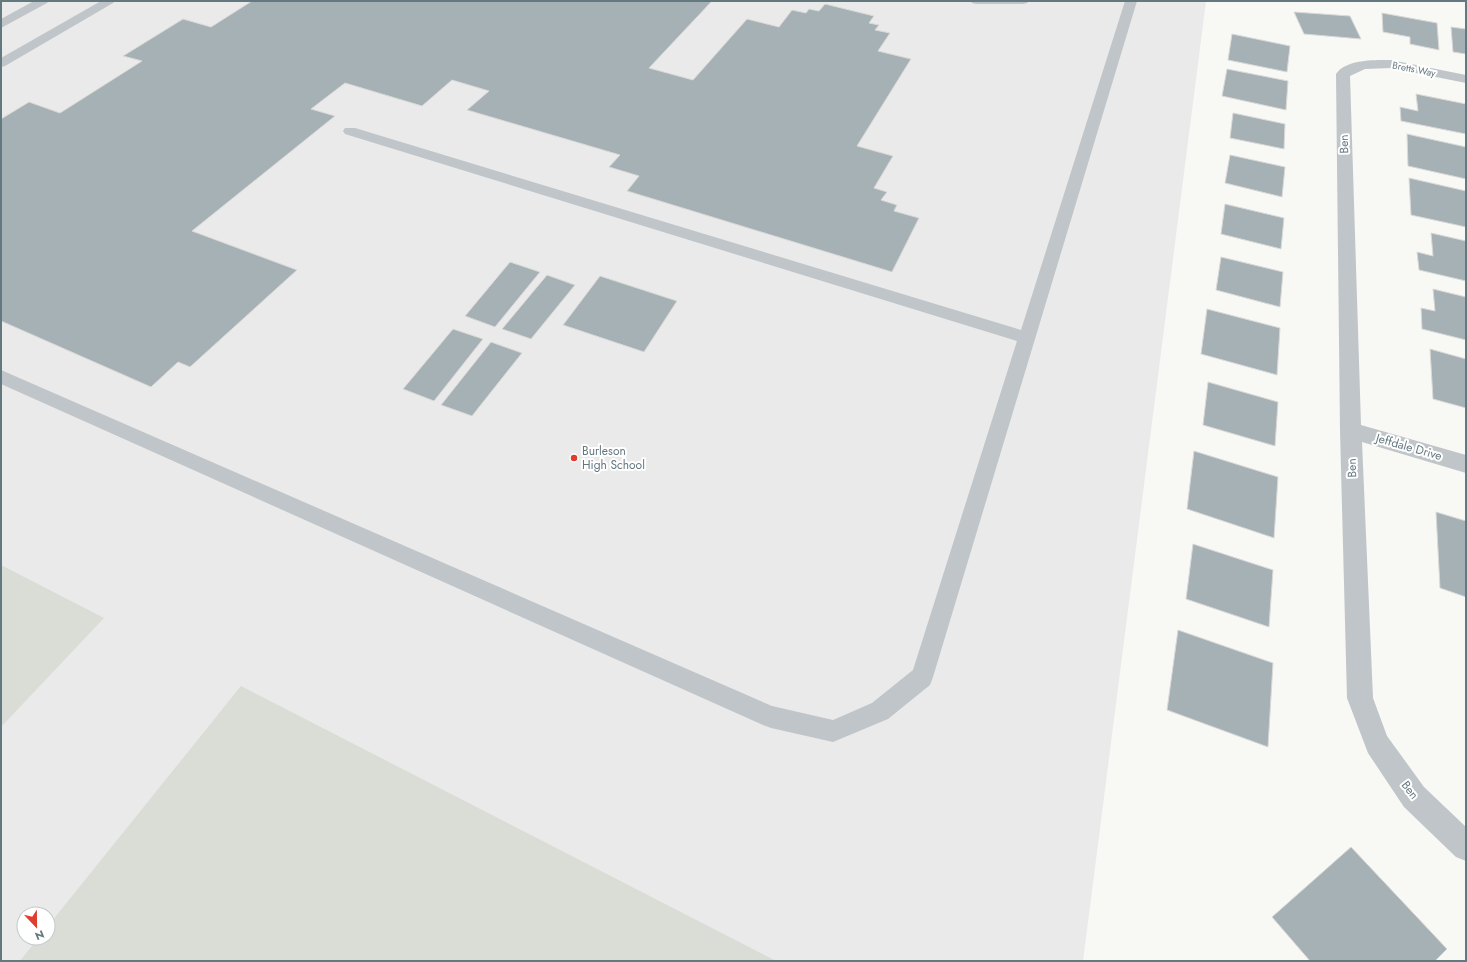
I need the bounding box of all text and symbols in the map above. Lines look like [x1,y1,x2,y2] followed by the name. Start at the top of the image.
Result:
[1391,57,1438,81] street label: Bretts Way
[1335,134,1353,154] street label: Ben
[1372,428,1444,465] street label: Jeffdale Drive
[582,442,645,474] place label: Burleson High School
[569,453,579,463] marker: Burleson High School
[1343,458,1361,478] street label: Ben
[1397,777,1423,803] street label: Ben
[16,906,56,946] north arrow
[33,926,47,944] text: N

